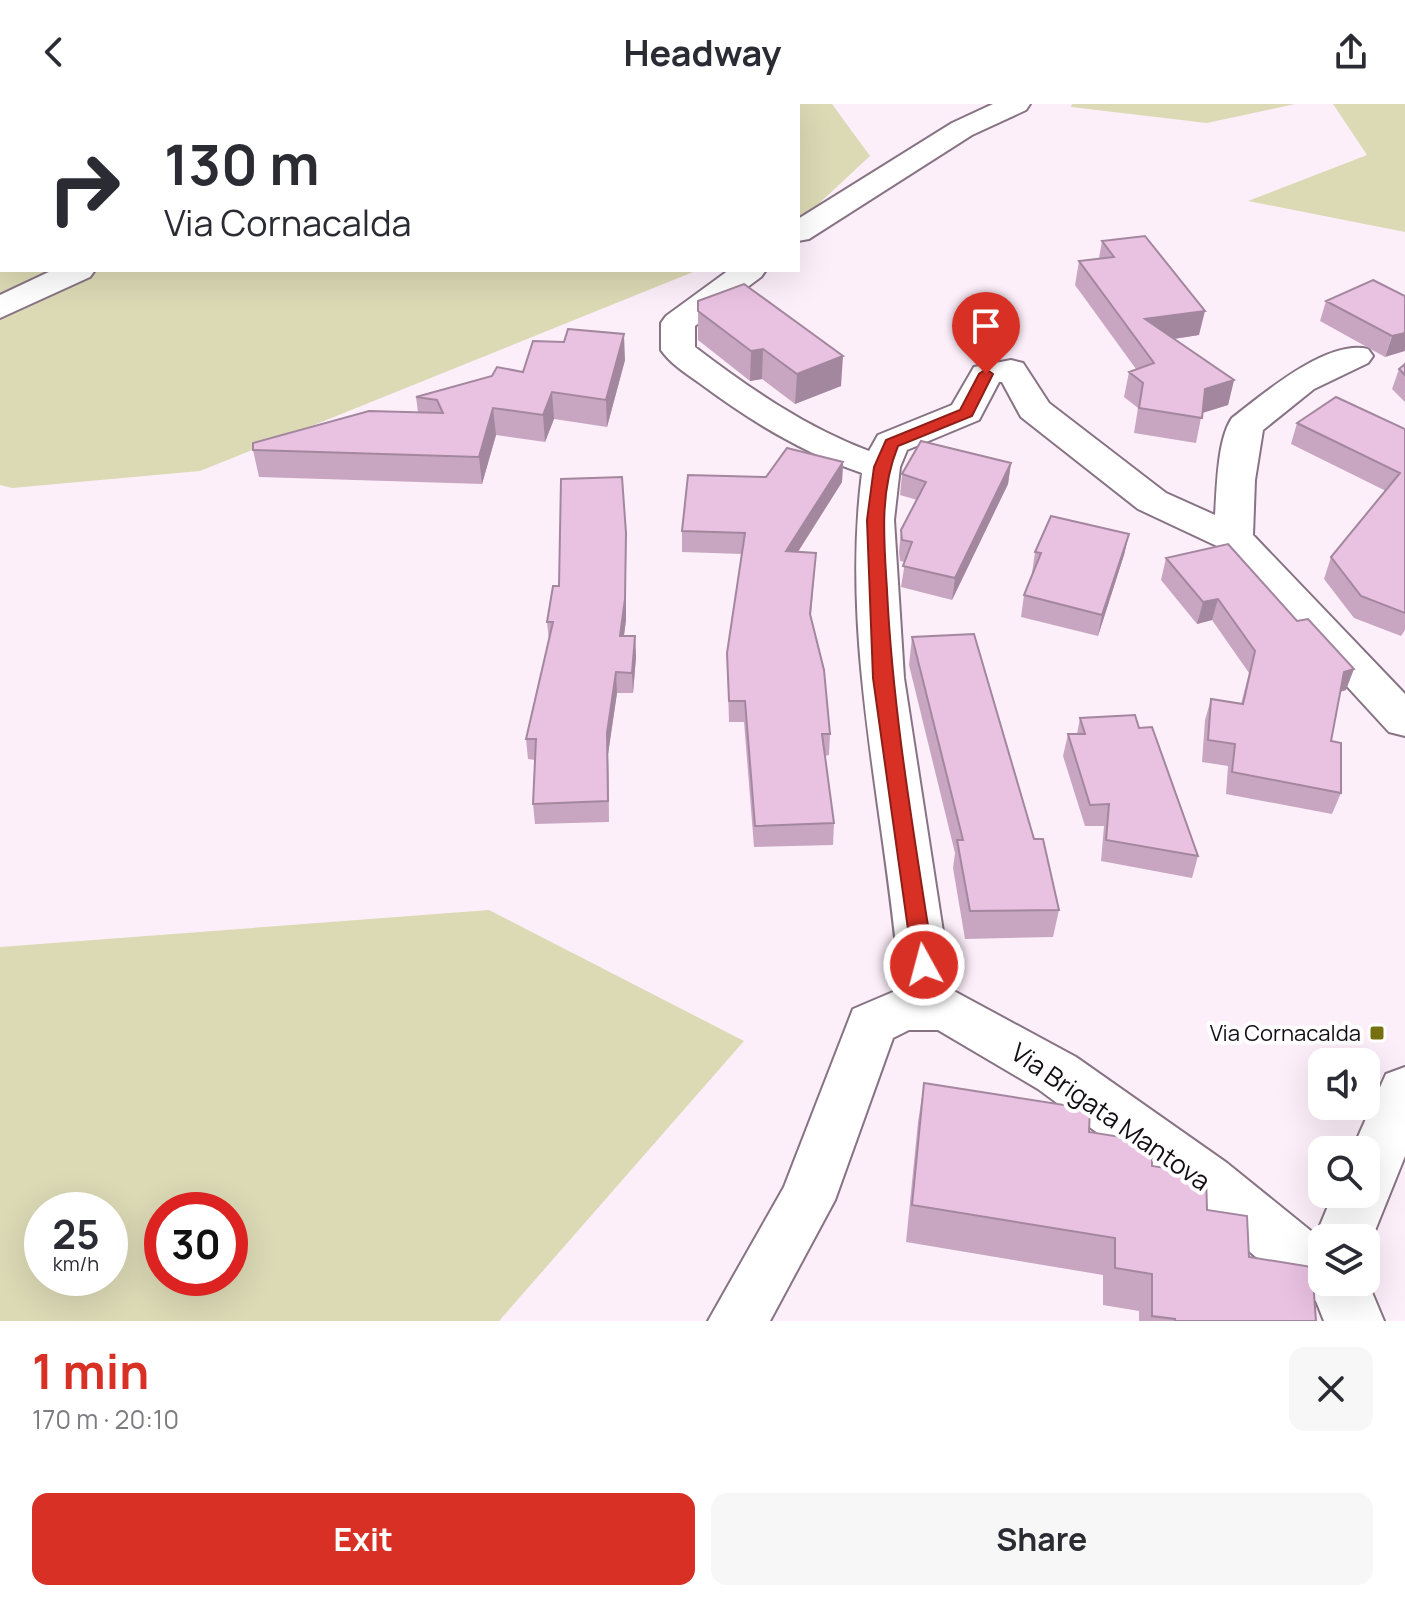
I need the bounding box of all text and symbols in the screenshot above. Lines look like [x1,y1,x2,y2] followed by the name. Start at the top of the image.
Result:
[624,28,781,77] text: Headway
[32,30,76,74] icon: back
[1329,30,1373,74] icon: share
[164,125,320,202] text: 130 m
[32,136,136,240] icon: right
[164,198,412,247] text: Via Cornacalda
[952,292,1020,374] pin
[964,304,1008,348] icon: arrive
[882,923,966,1007] position arrow
[1210,1018,1361,1048] place label: Via Cornacalda
[1368,1024,1386,1042] marker: Via Cornacalda
[1004,1034,1218,1198] street label: Via Brigata Mantova
[1308,1048,1380,1296] map controls
[1308,1048,1380,1120] button: sound
[1308,1136,1380,1208] button: search
[144,1192,248,1296] speed limit sign: 30
[52,1206,100,1261] text: 25
[1308,1224,1380,1296] button: layers
[53,1250,99,1277] text: km/h
[32,1338,149,1403] text: 1 min
[1289,1347,1373,1431] button: close
[32,1401,179,1437] text: 170 m · 20:10
[32,1493,695,1585] button: Exit
[711,1493,1373,1585] button: Share

